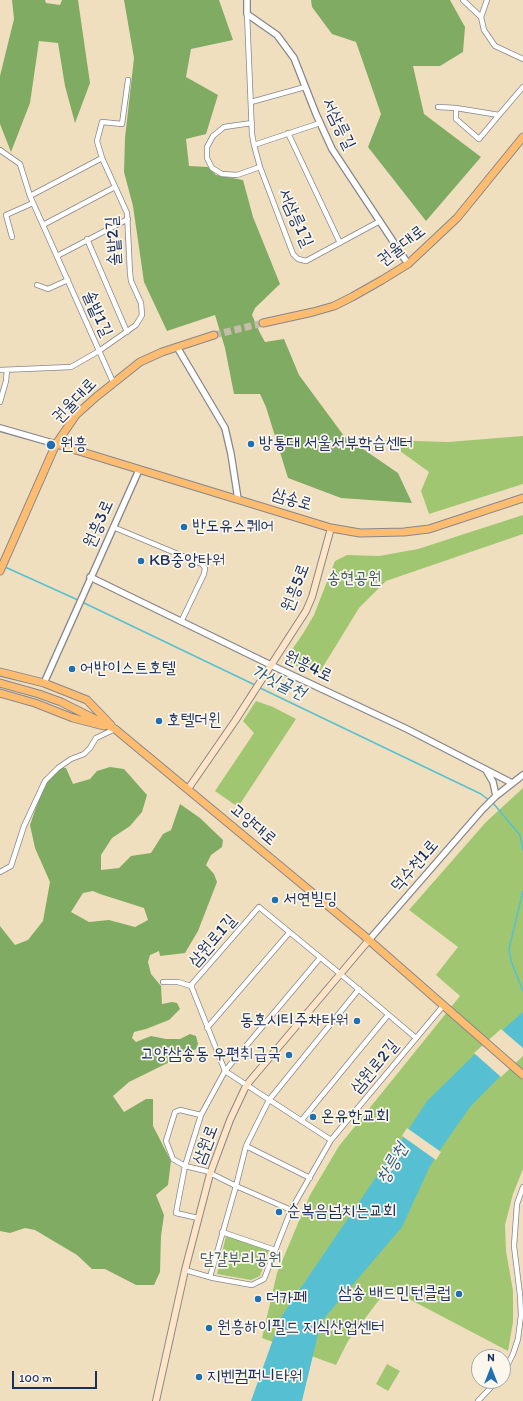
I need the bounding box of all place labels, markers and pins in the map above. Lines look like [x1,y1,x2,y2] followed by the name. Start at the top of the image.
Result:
[259,434,413,454] place label: 방통대 서울서부학습센터
[60,435,87,455] place label: 원흥
[45,439,57,451] marker: 원흥
[246,439,256,449] marker: 방통대 서울서부학습센터
[192,517,274,537] place label: 반도유스퀘어
[179,522,189,532] marker: 반도유스퀘어
[149,551,225,571] place label: KB중앙타워
[136,556,146,566] marker: KB중앙타워
[80,659,176,679] place label: 어반이스트호텔
[67,664,77,674] marker: 어반이스트호텔
[167,711,222,731] place label: 호텔더윈
[154,716,164,726] marker: 호텔더윈
[283,890,338,910] place label: 서연빌딩
[270,895,280,905] marker: 서연빌딩
[240,1011,349,1031] place label: 동호시티주차타워
[352,1016,362,1026] marker: 동호시티주차타워
[140,1045,281,1065] place label: 고양삼송동 우편취급국
[284,1050,294,1060] marker: 고양삼송동 우편취급국
[321,1107,389,1127] place label: 온유한교회
[308,1112,318,1122] marker: 온유한교회
[287,1202,396,1222] place label: 순복음넘치는교회
[274,1207,284,1217] marker: 순복음넘치는교회
[338,1284,451,1304] place label: 삼송 배드민턴클럽
[266,1289,307,1309] place label: 더카페
[454,1289,464,1299] marker: 삼송 배드민턴클럽
[253,1294,263,1304] marker: 더카페
[217,1318,385,1338] place label: 원흥하이필드 지식산업센터
[204,1323,214,1333] marker: 원흥하이필드 지식산업센터
[207,1367,303,1387] place label: 지벤컴퍼니타워
[194,1372,204,1382] marker: 지벤컴퍼니타워

